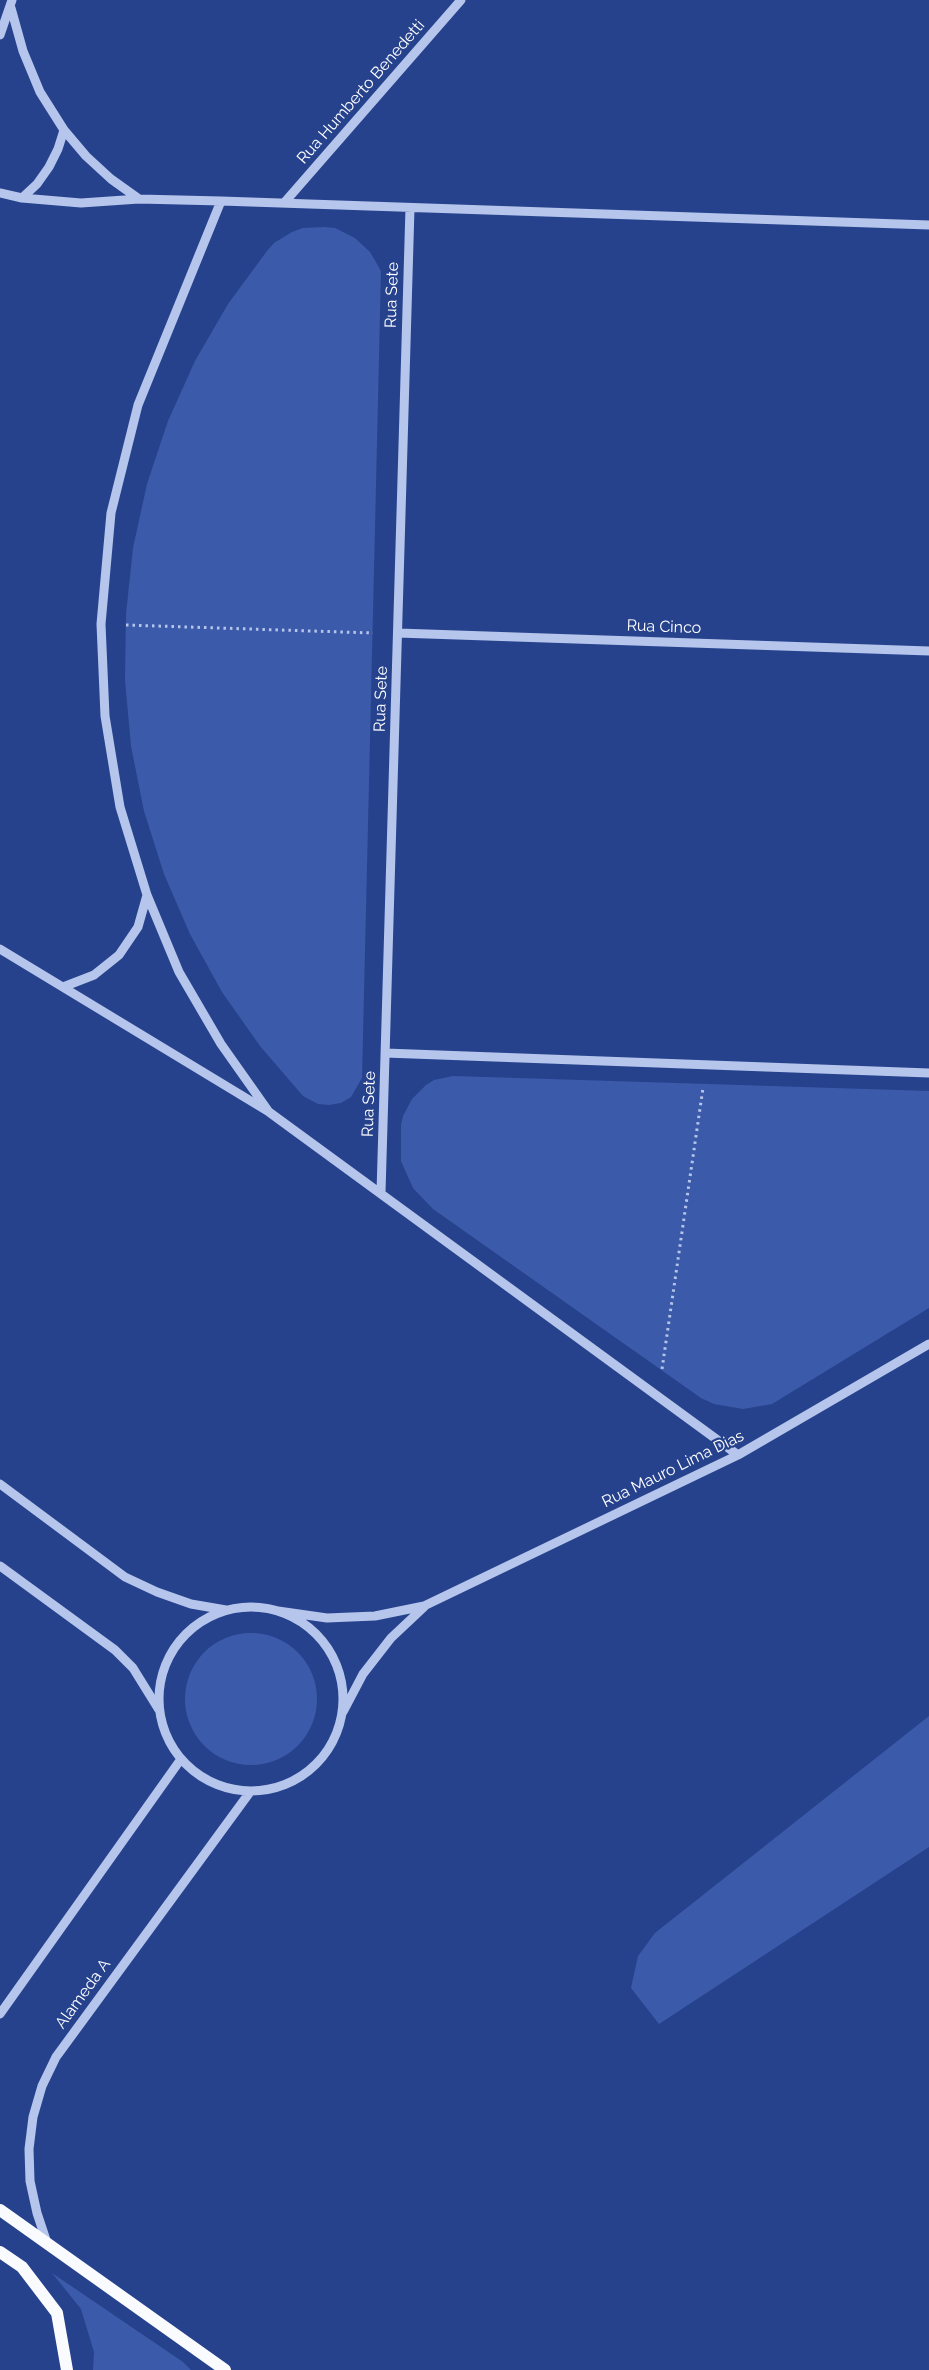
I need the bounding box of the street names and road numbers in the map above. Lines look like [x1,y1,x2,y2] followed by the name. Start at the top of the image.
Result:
[293,16,429,168] street label: Rua Humberto Benedetti
[381,262,403,328] street label: Rua Sete
[626,616,702,638] street label: Rua Cinco
[370,666,392,732] street label: Rua Sete
[358,1071,380,1137] street label: Rua Sete
[599,1426,747,1512] street label: Rua Mauro Lima Dias
[51,1955,115,2033] street label: Alameda A

